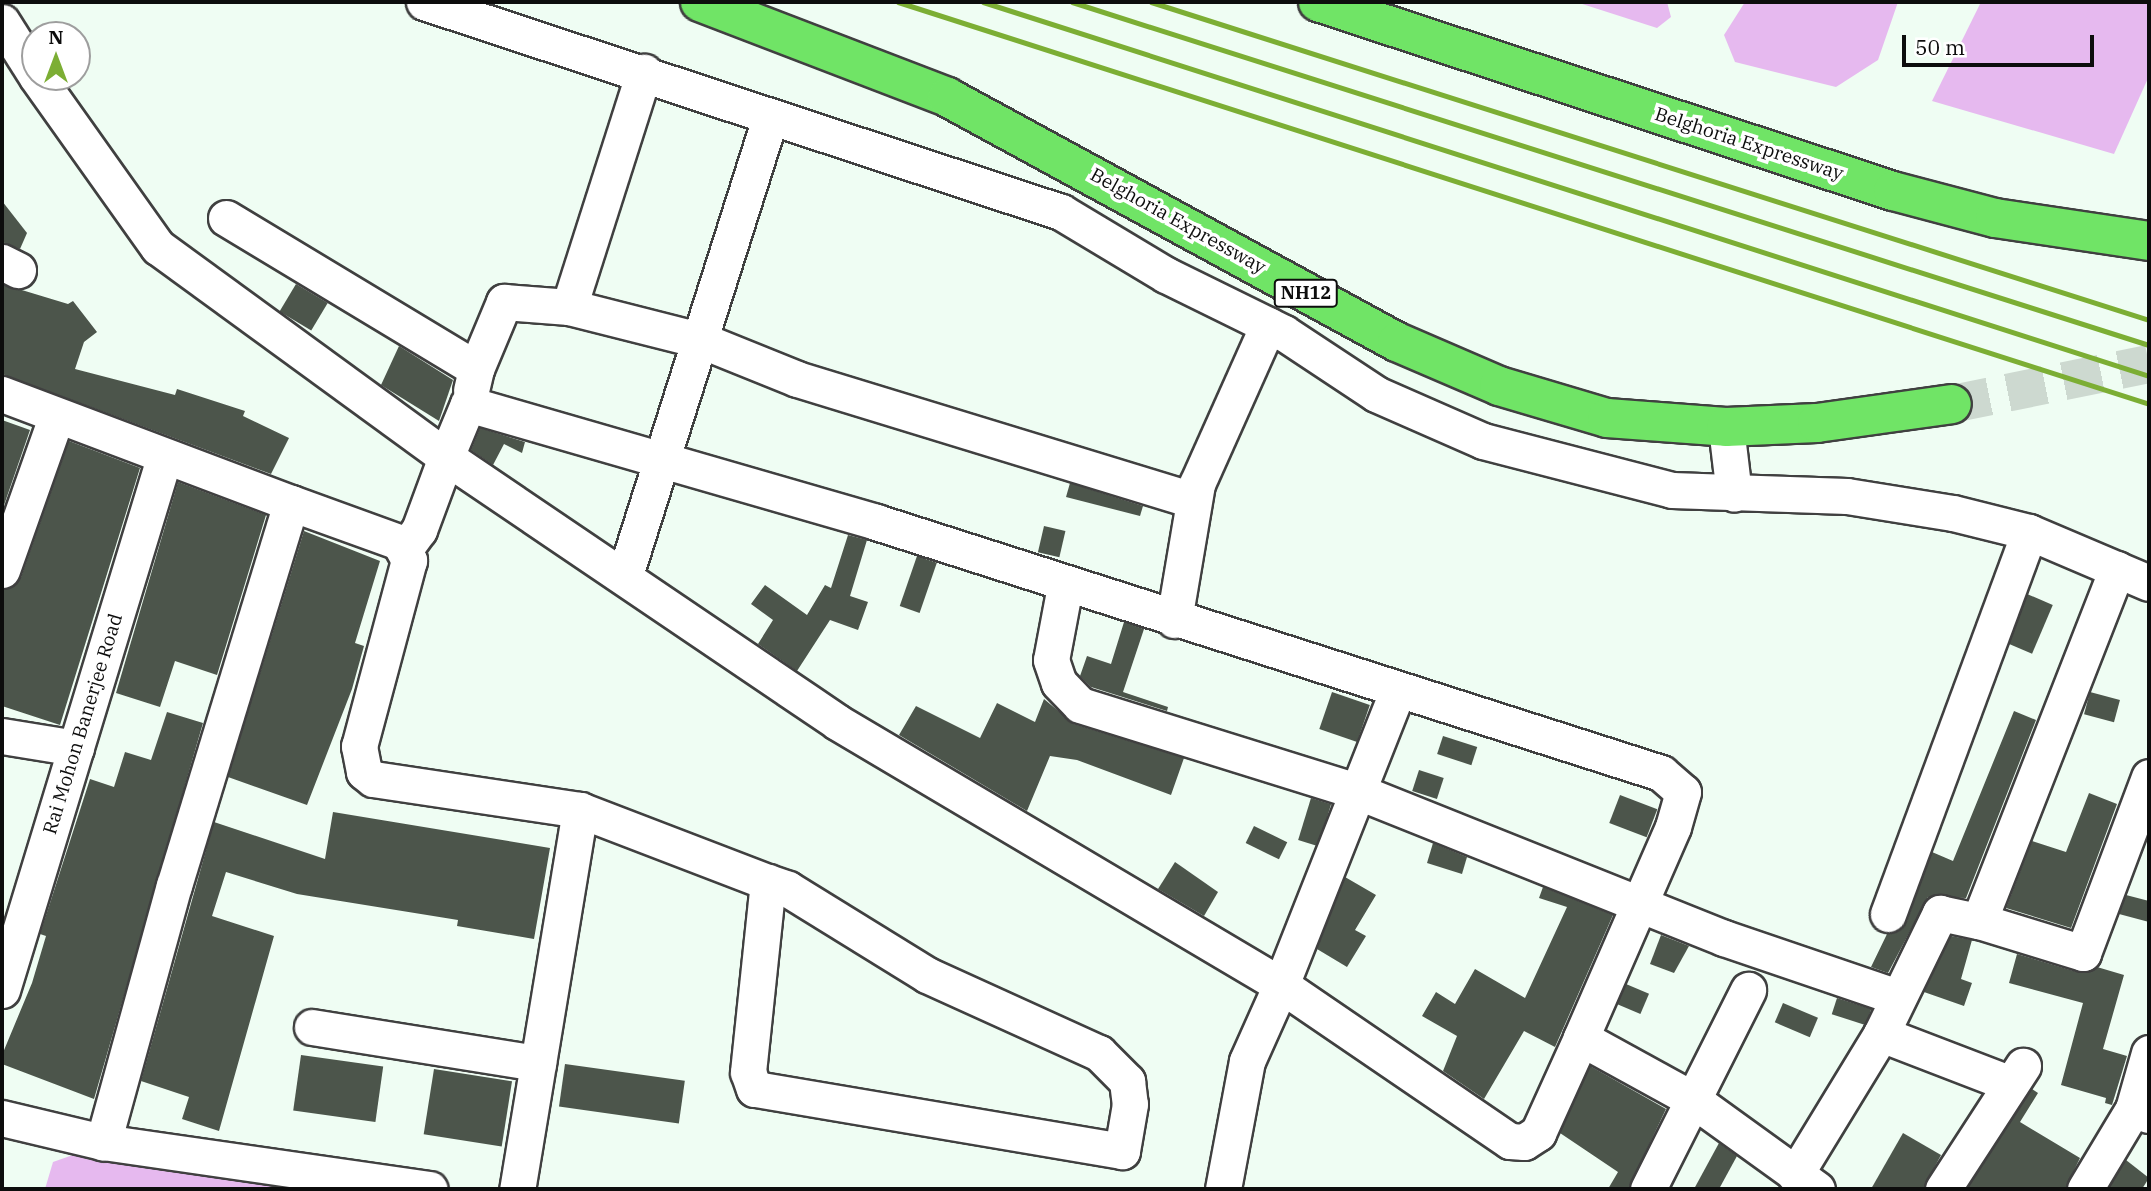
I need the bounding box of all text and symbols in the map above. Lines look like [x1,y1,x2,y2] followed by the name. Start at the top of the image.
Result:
[21,21,91,91] north arrow
[1906,21,2098,65] scale bar
[48,25,64,49] text: N
[1915,33,1965,61] text: 50 m
[1652,103,1846,185] street label: Belghoria Expressway
[1086,163,1270,279] street label: Belghoria Expressway
[1273,278,1339,307] road number: NH12
[39,611,127,837] street label: Rai Mohon Banerjee Road

